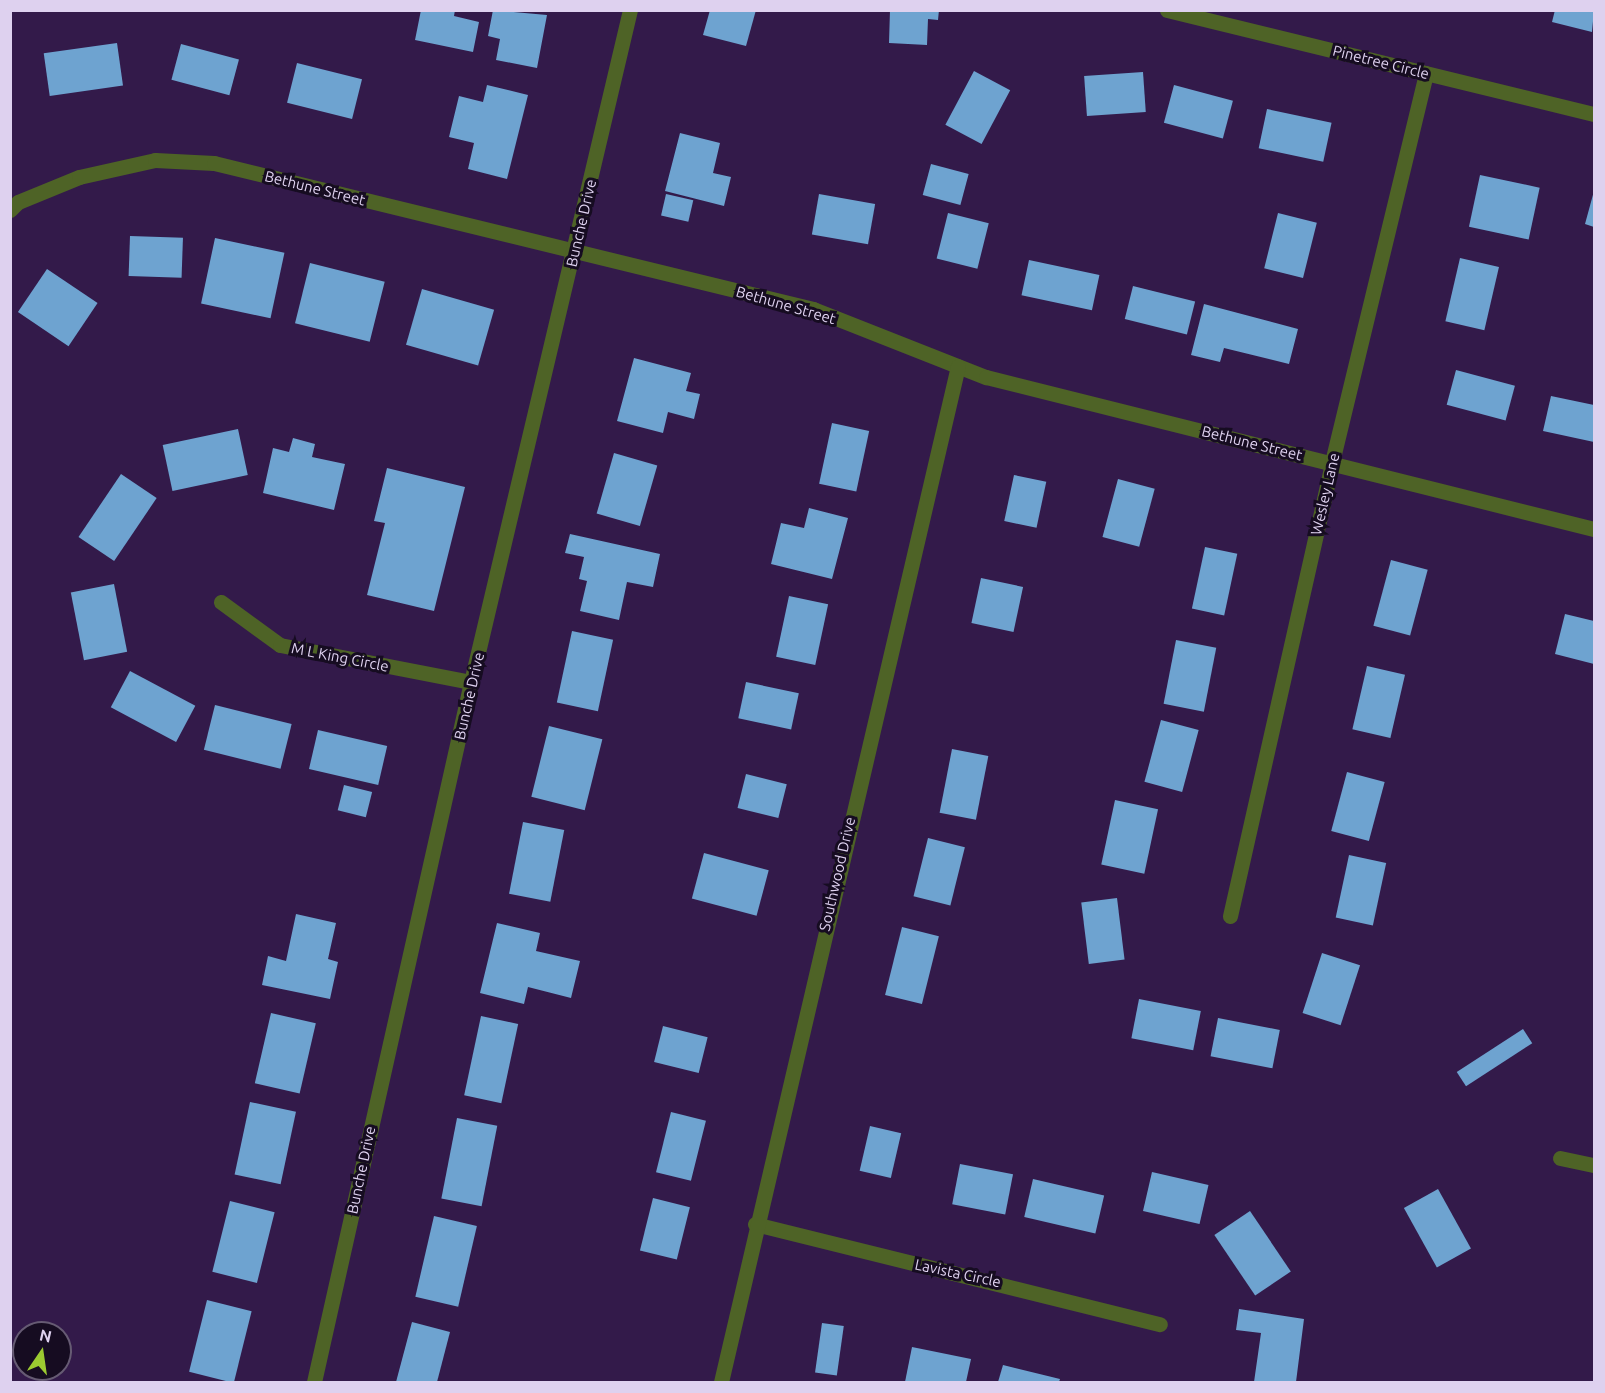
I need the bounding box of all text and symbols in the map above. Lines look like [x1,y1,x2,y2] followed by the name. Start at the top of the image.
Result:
[1331,41,1431,83] street label: Pinetree Circle
[263,167,367,209] street label: Bethune Street
[562,177,600,269] street label: Bunche Drive
[734,282,838,328] street label: Bethune Street
[1200,422,1304,464] street label: Bethune Street
[1307,451,1343,537] street label: Wesley Lane
[290,639,390,675] street label: M L King Circle
[450,650,488,742] street label: Bunche Drive
[815,815,859,933] street label: Southwood Drive
[343,1124,379,1216] street label: Bunche Drive
[913,1255,1003,1291] street label: Lavista Circle
[12,1321,72,1381] north arrow
[38,1325,53,1346] text: N

